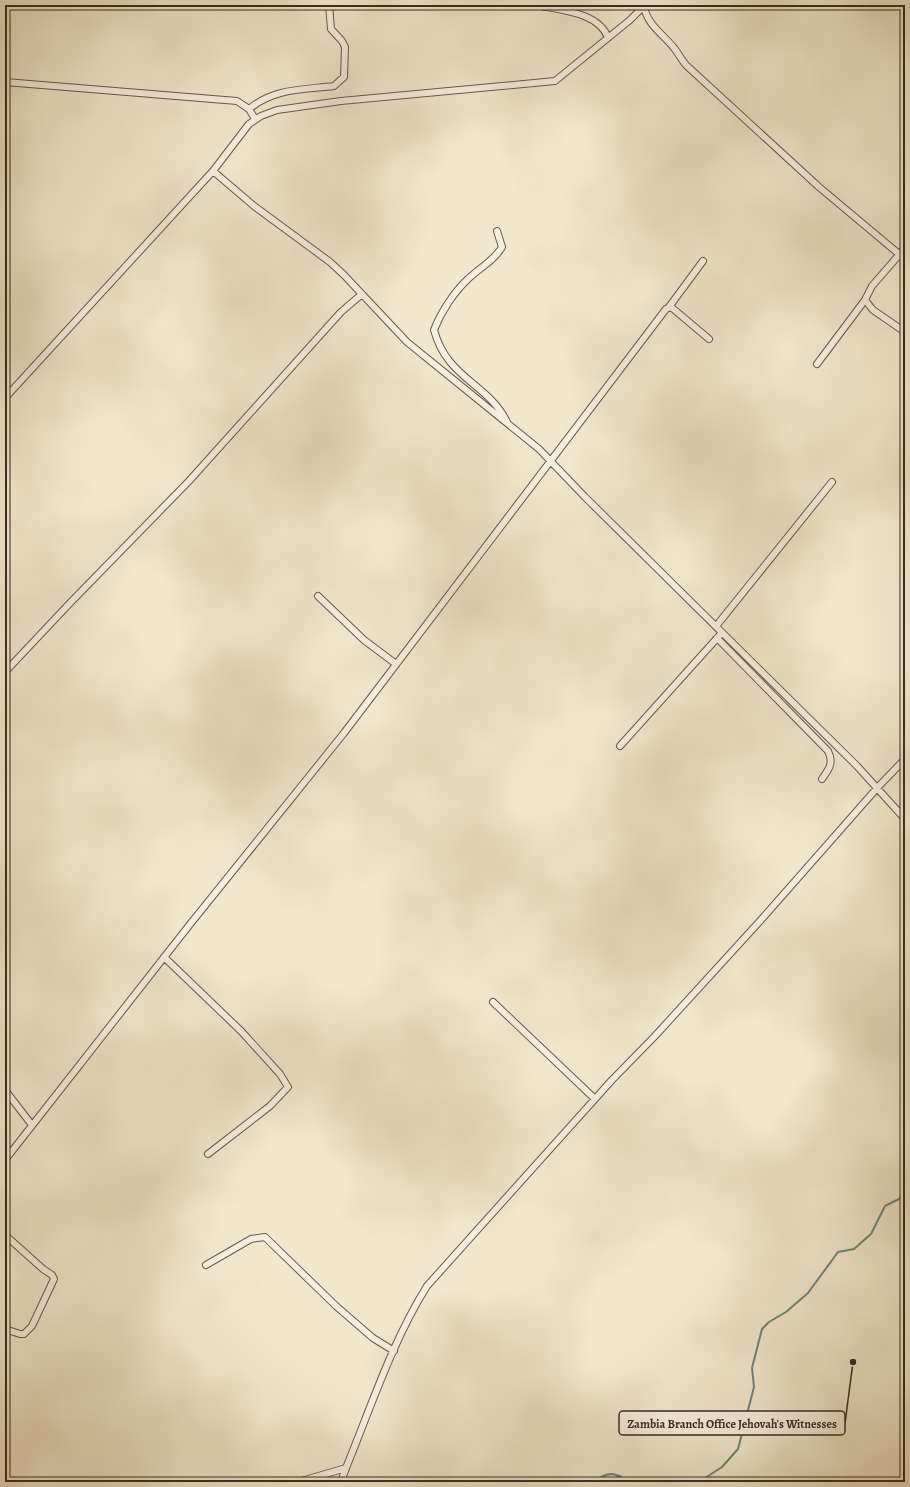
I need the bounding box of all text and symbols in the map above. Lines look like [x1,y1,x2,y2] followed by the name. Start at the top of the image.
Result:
[619,1411,845,1435] callout: Zambia Branch Office Jehovah's Witnesses
[627,1416,837,1432] text: Zambia Branch Office Jehovah's Witnesses

